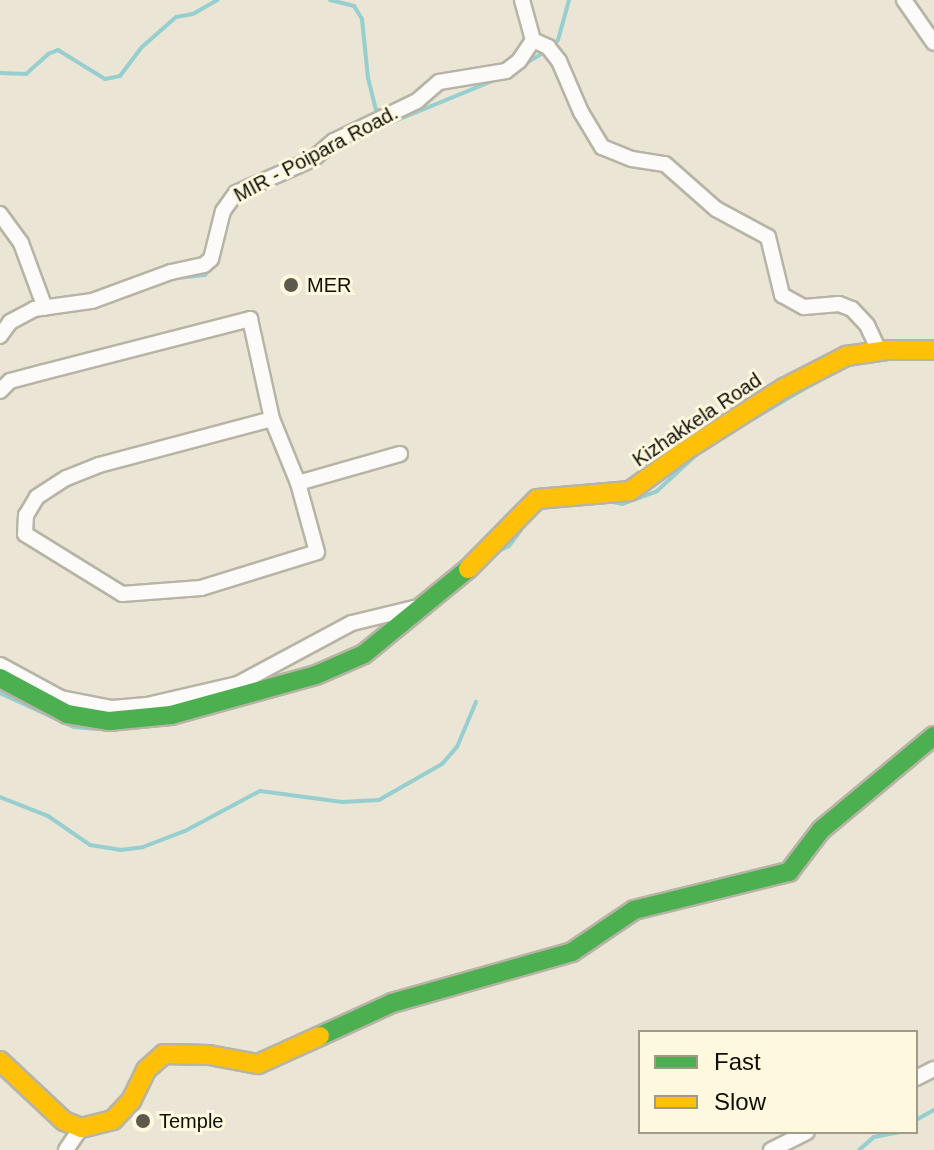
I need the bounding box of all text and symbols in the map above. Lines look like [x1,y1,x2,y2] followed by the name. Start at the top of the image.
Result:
[230,101,402,207] street label: MIR - Poipara Road.
[307,273,351,297] place label: MER
[282,276,300,294] marker: MER
[628,368,766,472] street label: Kizhakkela Road
[638,1030,918,1134] legend
[714,1048,761,1075] text: Fast
[714,1088,766,1115] text: Slow
[159,1109,223,1133] place label: Temple
[134,1112,152,1130] marker: Temple

